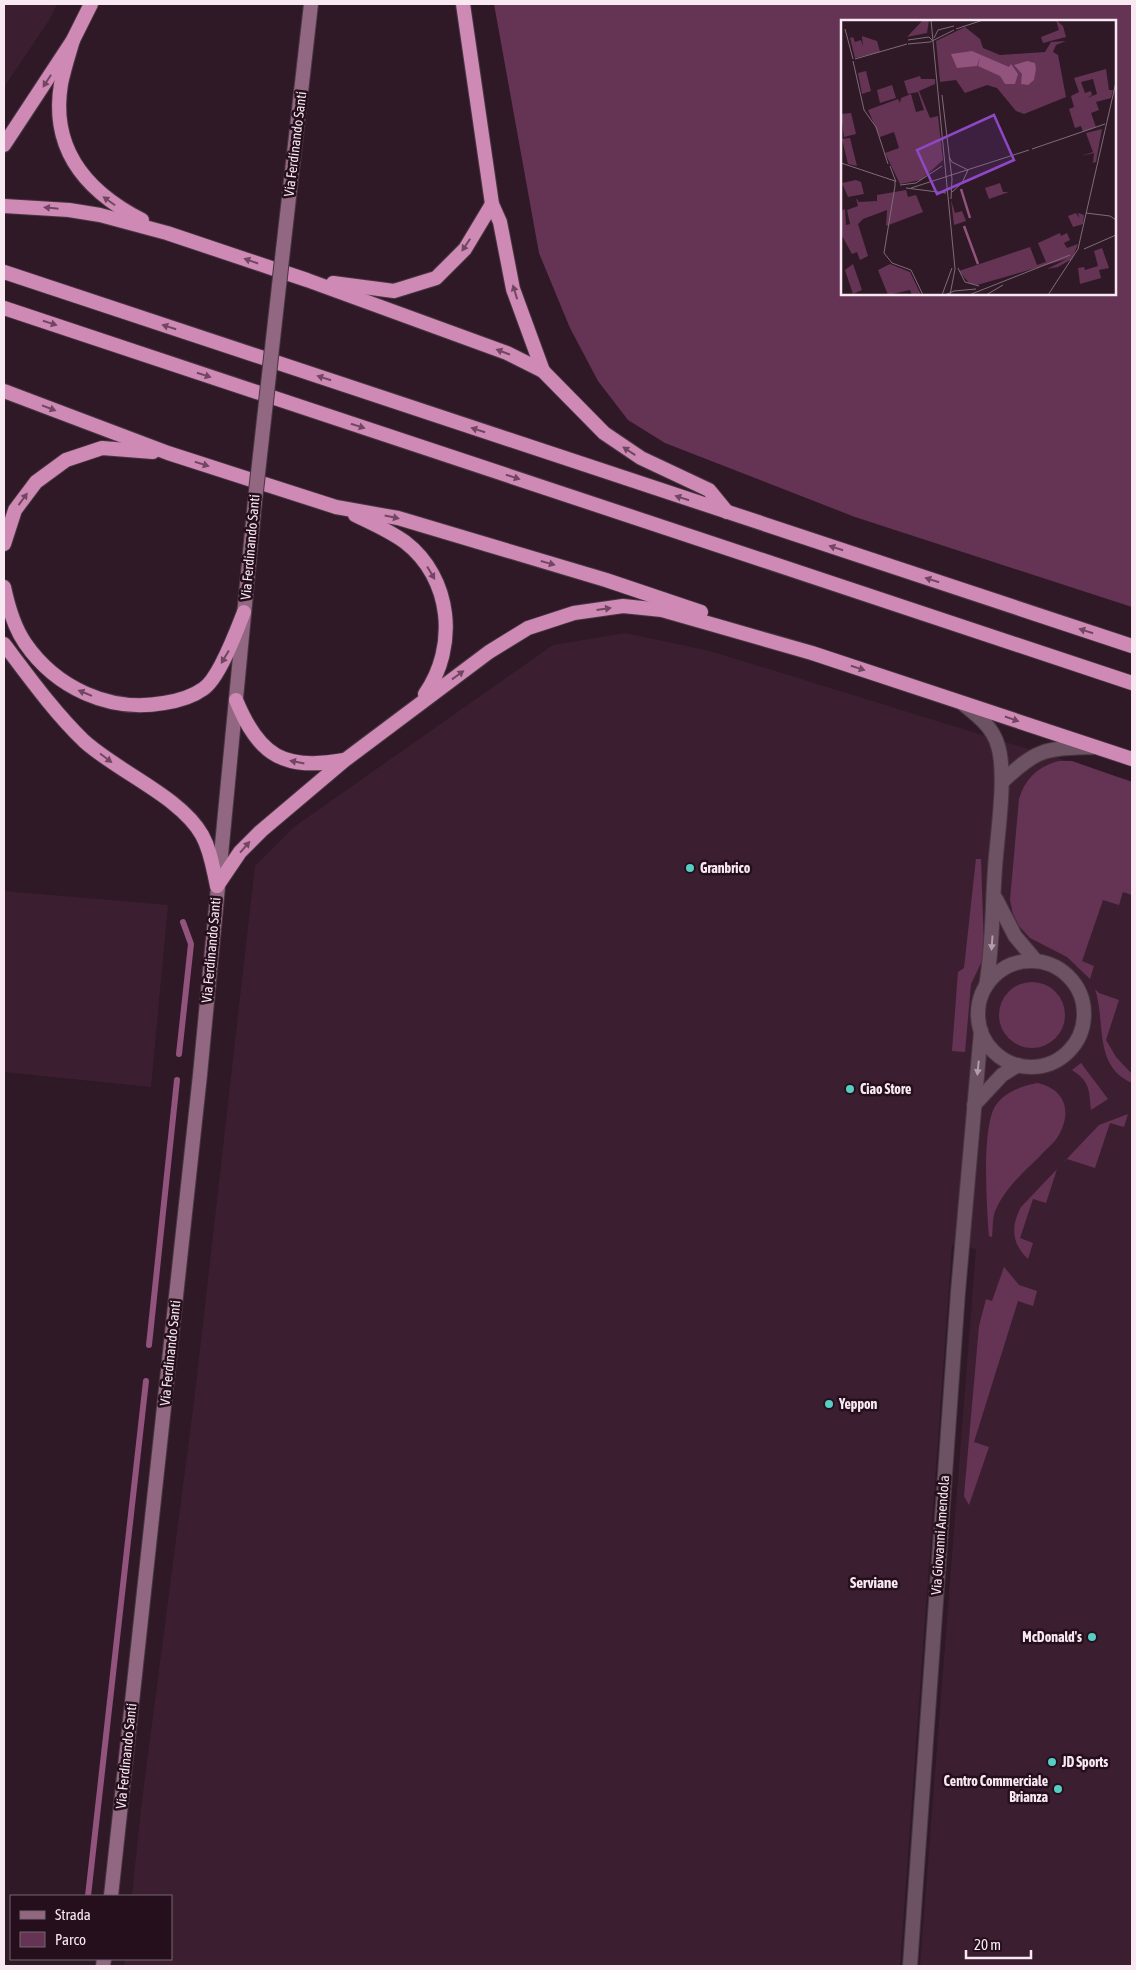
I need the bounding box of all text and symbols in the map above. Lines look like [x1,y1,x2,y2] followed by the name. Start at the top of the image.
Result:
[841,20,1116,295] inset map
[42,74,51,88] one-way arrow
[281,90,309,198] street label: Via Ferdinando Santi
[102,196,116,206] one-way arrow
[43,204,59,212] one-way arrow
[462,239,471,252] one-way arrow
[244,257,259,265] one-way arrow
[510,284,518,299] one-way arrow
[43,320,58,328] one-way arrow
[162,323,177,330] one-way arrow
[496,347,510,355] one-way arrow
[197,371,212,379] one-way arrow
[316,374,331,381] one-way arrow
[42,405,57,412] one-way arrow
[351,423,366,430] one-way arrow
[470,425,485,433] one-way arrow
[623,446,636,455] one-way arrow
[195,460,210,468] one-way arrow
[505,474,520,482] one-way arrow
[18,492,28,506] one-way arrow
[674,493,689,501] one-way arrow
[237,494,263,600] street label: Via Ferdinando Santi
[384,513,399,521] one-way arrow
[828,544,843,552] one-way arrow
[540,559,555,567] one-way arrow
[426,567,435,580] one-way arrow
[924,576,939,583] one-way arrow
[596,605,612,613] one-way arrow
[1078,627,1093,635] one-way arrow
[221,651,230,664] one-way arrow
[851,664,866,672] one-way arrow
[451,670,465,680] one-way arrow
[78,689,92,697] one-way arrow
[1005,716,1020,723] one-way arrow
[99,753,112,764] one-way arrow
[290,758,305,766] one-way arrow
[240,840,251,853] one-way arrow
[700,860,751,876] place label: Granbrico
[684,862,696,874] marker: Granbrico
[198,897,224,1003] street label: Via Ferdinando Santi
[988,935,996,951] one-way arrow
[974,1060,982,1076] one-way arrow
[860,1081,911,1097] place label: Ciao Store
[844,1083,856,1095] marker: Ciao Store
[157,1300,183,1406] street label: Via Ferdinando Santi
[838,1396,878,1412] place label: Yeppon
[823,1398,835,1410] marker: Yeppon
[928,1475,952,1595] street label: Via Giovanni Amendola
[850,1574,898,1591] district label: Serviane
[1022,1629,1082,1645] place label: McDonald's
[1086,1631,1098,1643] marker: McDonald's
[113,1703,139,1809] street label: Via Ferdinando Santi
[1061,1754,1108,1770] place label: JD Sports
[1046,1756,1058,1768] marker: JD Sports
[944,1773,1048,1805] place label: Centro Commerciale Brianza
[1052,1783,1064,1795] marker: Centro Commerciale Brianza
[10,1895,172,1960] legend
[55,1906,91,1923] text: Strada
[966,1928,1031,1960] scale bar
[55,1931,86,1948] text: Parco
[974,1936,1001,1953] text: 20 m

